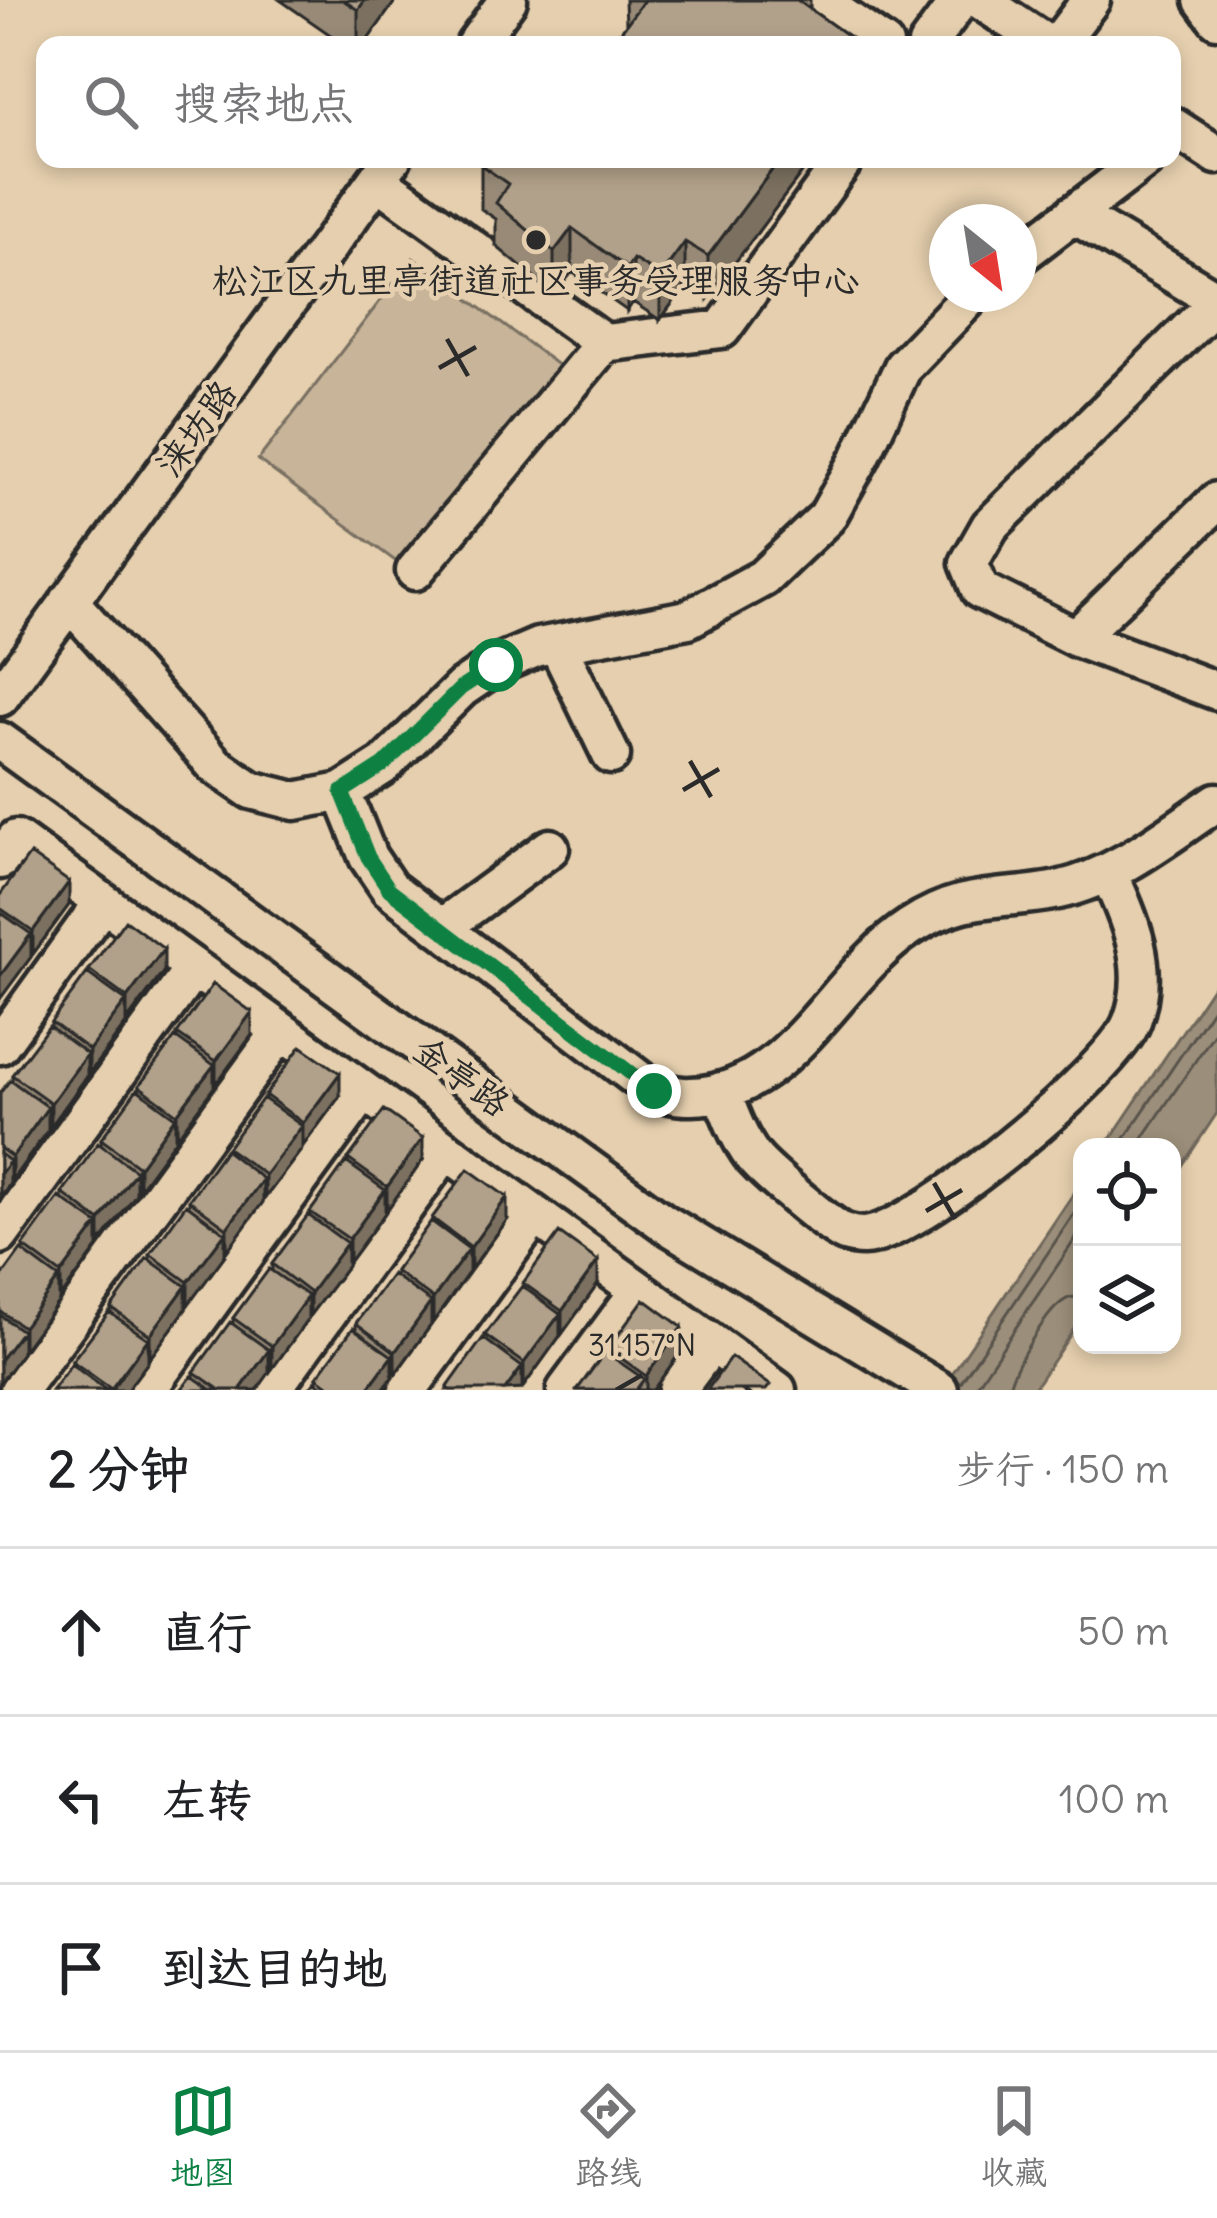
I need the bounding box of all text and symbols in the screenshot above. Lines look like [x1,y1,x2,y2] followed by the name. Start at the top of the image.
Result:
[36,36,1181,168] search box
[78,69,144,135] icon: search
[174,75,354,131] text: 搜索地点
[929,204,1037,312] north arrow
[523,227,549,253] marker: 松江区九里亭街道社区事务受理服务中心
[212,258,860,303] place label: 松江区九里亭街道社区事务受理服务中心
[146,371,246,485] street label: 涞坊路
[469,638,523,692] route start
[405,1026,519,1126] street label: 金亭路
[627,1064,681,1118] route end
[1073,1138,1181,1354] map controls
[1073,1138,1181,1246] button: locate
[1073,1246,1181,1354] button: layers
[588,1326,696,1364] text: 31.157°N
[48,1437,190,1501] text: 2 分钟
[957,1445,1169,1494] text: 步行 · 150 m
[48,1599,114,1665] icon: ahead
[162,1604,252,1660] text: 直行
[1077,1607,1169,1656] text: 50 m
[48,1767,114,1833] icon: left
[162,1772,252,1828] text: 左转
[1059,1775,1169,1824] text: 100 m
[48,1935,114,2001] icon: arrive
[162,1940,387,1996] text: 到达目的地
[170,2078,236,2193] tab: 地图
[575,2078,641,2193] tab: 路线
[981,2078,1047,2193] tab: 收藏

